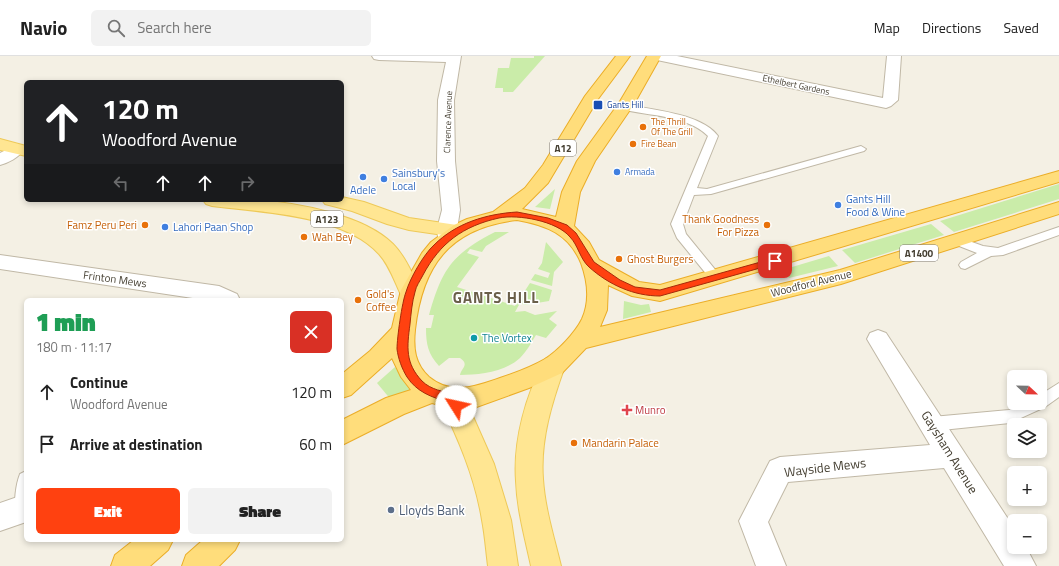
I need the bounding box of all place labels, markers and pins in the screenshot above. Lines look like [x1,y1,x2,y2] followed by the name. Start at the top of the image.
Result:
[607,98,643,111] place label: Gants Hill
[592,99,604,111] marker: Gants Hill
[651,115,693,138] place label: The Thrill Of The Grill
[638,122,648,132] marker: The Thrill Of The Grill
[641,137,677,150] place label: Fire Bean
[628,139,638,149] marker: Fire Bean
[392,165,445,194] place label: Sainsbury's Local
[625,165,655,178] place label: Armada
[612,167,622,177] marker: Armada
[358,172,368,182] marker: Adele
[379,174,389,184] marker: Sainsbury's Local
[350,182,376,198] place label: Adele
[846,191,905,220] place label: Gants Hill Food & Wine
[833,200,843,210] marker: Gants Hill Food & Wine
[682,211,759,240] place label: Thank Goodness For Pizza
[67,217,137,233] place label: Famz Peru Peri
[173,219,254,235] place label: Lahori Paan Shop
[140,220,150,230] marker: Famz Peru Peri
[762,220,772,230] marker: Thank Goodness For Pizza
[160,222,170,232] marker: Lahori Paan Shop
[312,229,354,245] place label: Wah Bey
[299,232,309,242] marker: Wah Bey
[758,244,792,278] pin
[627,251,693,267] place label: Ghost Burgers
[614,254,624,264] marker: Ghost Burgers
[366,286,396,315] place label: Gold's Coffee
[353,295,363,305] marker: Gold's Coffee
[482,330,532,346] place label: The Vortex
[469,333,479,343] marker: The Vortex
[635,402,666,418] place label: Munro
[622,405,632,415] marker: Munro
[582,435,659,451] place label: Mandarin Palace
[569,438,579,448] marker: Mandarin Palace
[399,500,465,520] place label: Lloyds Bank
[386,505,396,515] marker: Lloyds Bank

